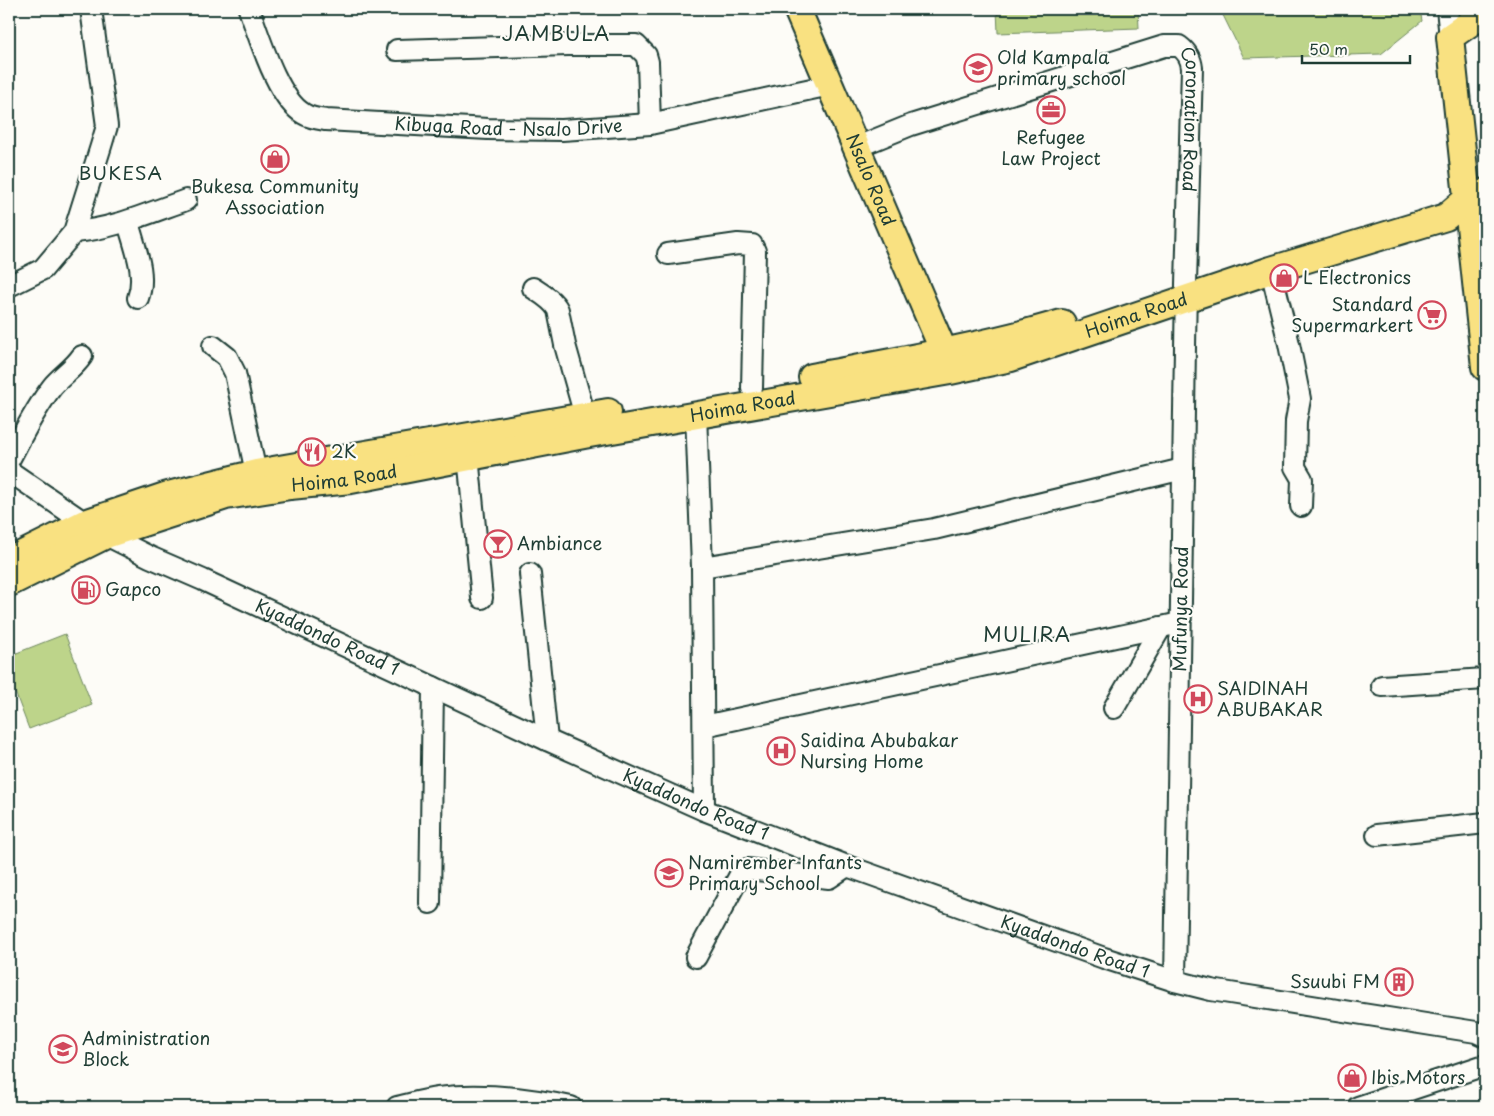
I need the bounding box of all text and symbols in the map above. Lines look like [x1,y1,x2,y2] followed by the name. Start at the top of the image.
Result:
[502,18,610,48] district label: JAMBULA
[1302,32,1409,64] scale bar
[1309,37,1348,60] text: 50 m
[1174,40,1207,192] street label: Coronation Road
[997,43,1126,91] place label: Old Kampala primary school
[963,53,993,83] school or university icon: Old Kampala primary school
[1036,95,1066,125] office icon: Refugee Law Project
[394,109,623,142] street label: Kibuga Road - Nsalo Drive
[1001,123,1101,171] place label: Refugee Law Project
[840,129,903,230] street label: Nsalo Road
[260,144,290,174] shop icon: Bukesa Community Association
[79,158,163,186] district label: BUKESA
[191,172,359,220] place label: Bukesa Community Association
[1269,263,1299,293] shop icon: L Electronics
[1303,263,1411,290] place label: L Electronics
[1081,284,1191,344] street label: Hoima Road
[1291,290,1413,338] place label: Standard Supermarkert
[1417,300,1447,330] supermarket icon: Standard Supermarkert
[688,383,797,428] street label: Hoima Road
[297,437,327,467] restaurant icon: 2K
[331,437,357,464] place label: 2K
[290,456,399,498] street label: Hoima Road
[483,529,513,559] bar icon: Ambiance
[517,529,603,556] place label: Ambiance
[1165,546,1194,672] street label: Mufunya Road
[71,575,101,605] fuel station icon: Gapco
[105,575,161,602] place label: Gapco
[251,591,404,681] street label: Kyaddondo Road 1
[983,619,1071,649] district label: MULIRA
[1217,674,1323,722] place label: SAIDINAH ABUBAKAR
[1183,684,1213,714] hospital icon: SAIDINAH ABUBAKAR
[800,726,959,774] place label: Saidina Abubakar Nursing Home
[766,736,796,766] hospital icon: Saidina Abubakar Nursing Home
[619,761,773,846] street label: Kyaddondo Road 1
[688,848,862,896] place label: Namirember Infants Primary School
[654,858,684,888] school or university icon: Namirember Infants Primary School
[997,907,1153,984] street label: Kyaddondo Road 1
[1290,967,1380,994] place label: Ssuubi FM
[1384,967,1414,997] building icon: Ssuubi FM
[82,1024,210,1072] place label: Administration Block
[48,1034,78,1064] school or university icon: Administration Block
[1337,1063,1367,1093] shop icon: Ibis Motors
[1371,1063,1465,1090] place label: Ibis Motors

